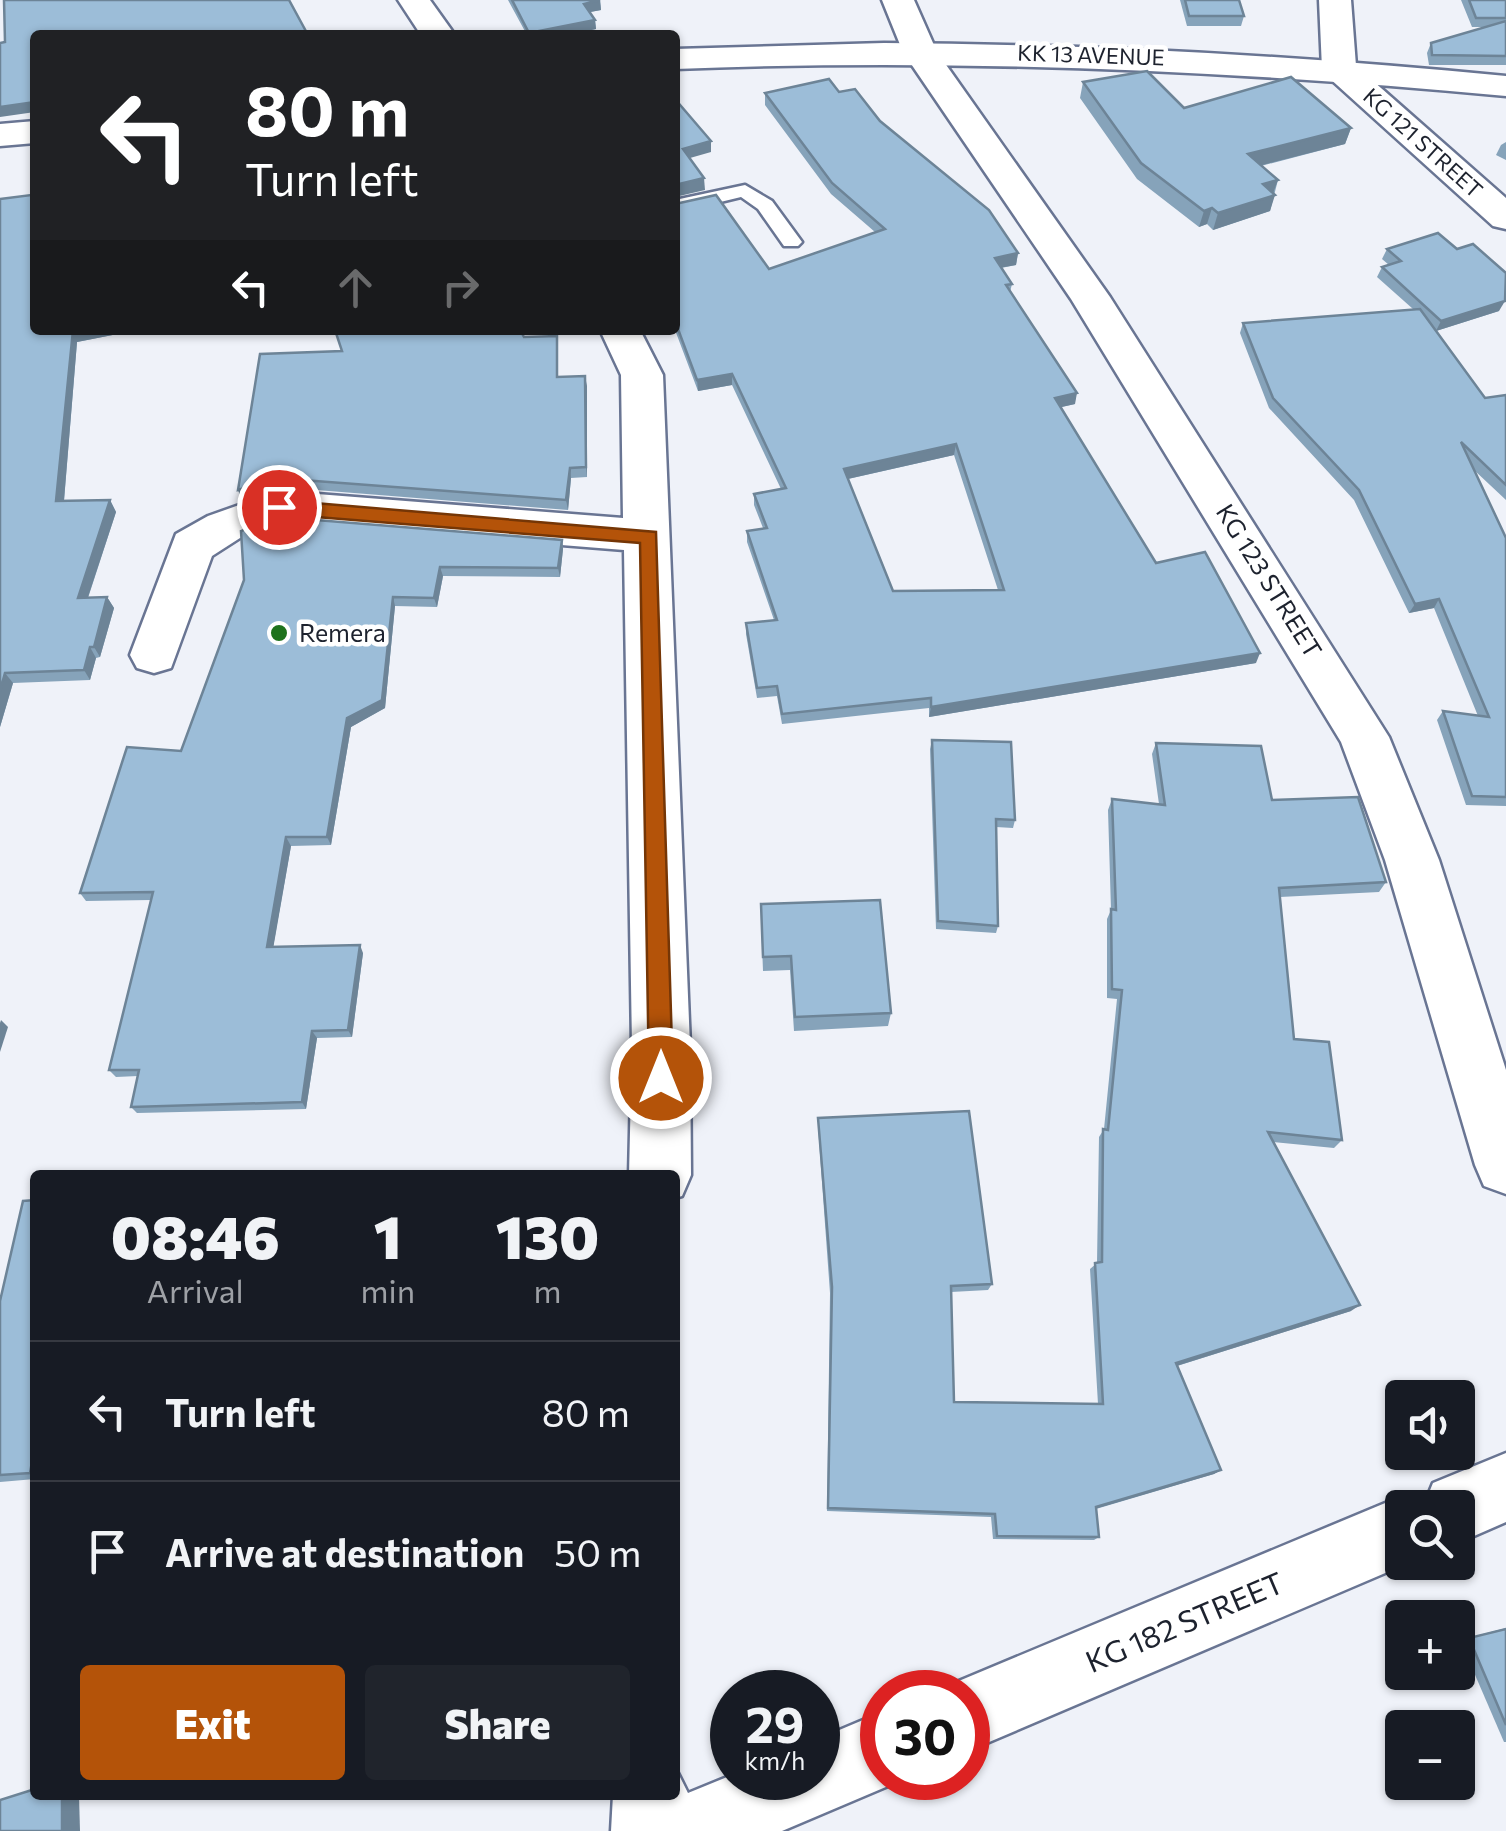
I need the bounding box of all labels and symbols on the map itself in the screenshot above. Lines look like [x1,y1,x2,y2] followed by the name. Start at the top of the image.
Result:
[1017,38,1165,71] street label: KK 13 AVENUE
[1358,82,1489,203] street label: KG 121 STREET
[237,465,322,550] pin
[1211,498,1329,663] street label: KG 123 STREET
[299,617,386,647] place label: Remera
[268,622,290,644] marker: Remera
[609,1026,713,1130] position arrow
[1079,1562,1289,1679] street label: KG 182 STREET
[860,1670,990,1800] speed limit sign: 30

